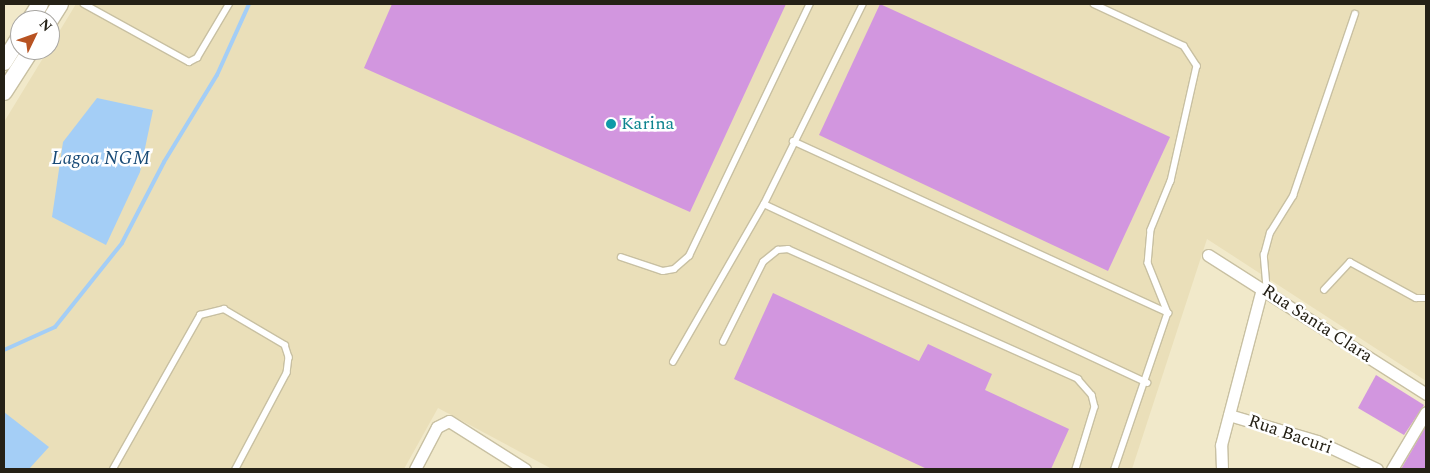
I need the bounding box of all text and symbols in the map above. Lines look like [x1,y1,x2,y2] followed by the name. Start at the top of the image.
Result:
[10,10,60,60] north arrow
[34,14,57,37] text: N
[621,113,674,135] place label: Karina
[605,118,617,130] marker: Karina
[52,148,150,170] water label: Lagoa NGM
[1258,280,1376,368] street label: Rua Santa Clara
[1245,411,1335,459] street label: Rua Bacuri

